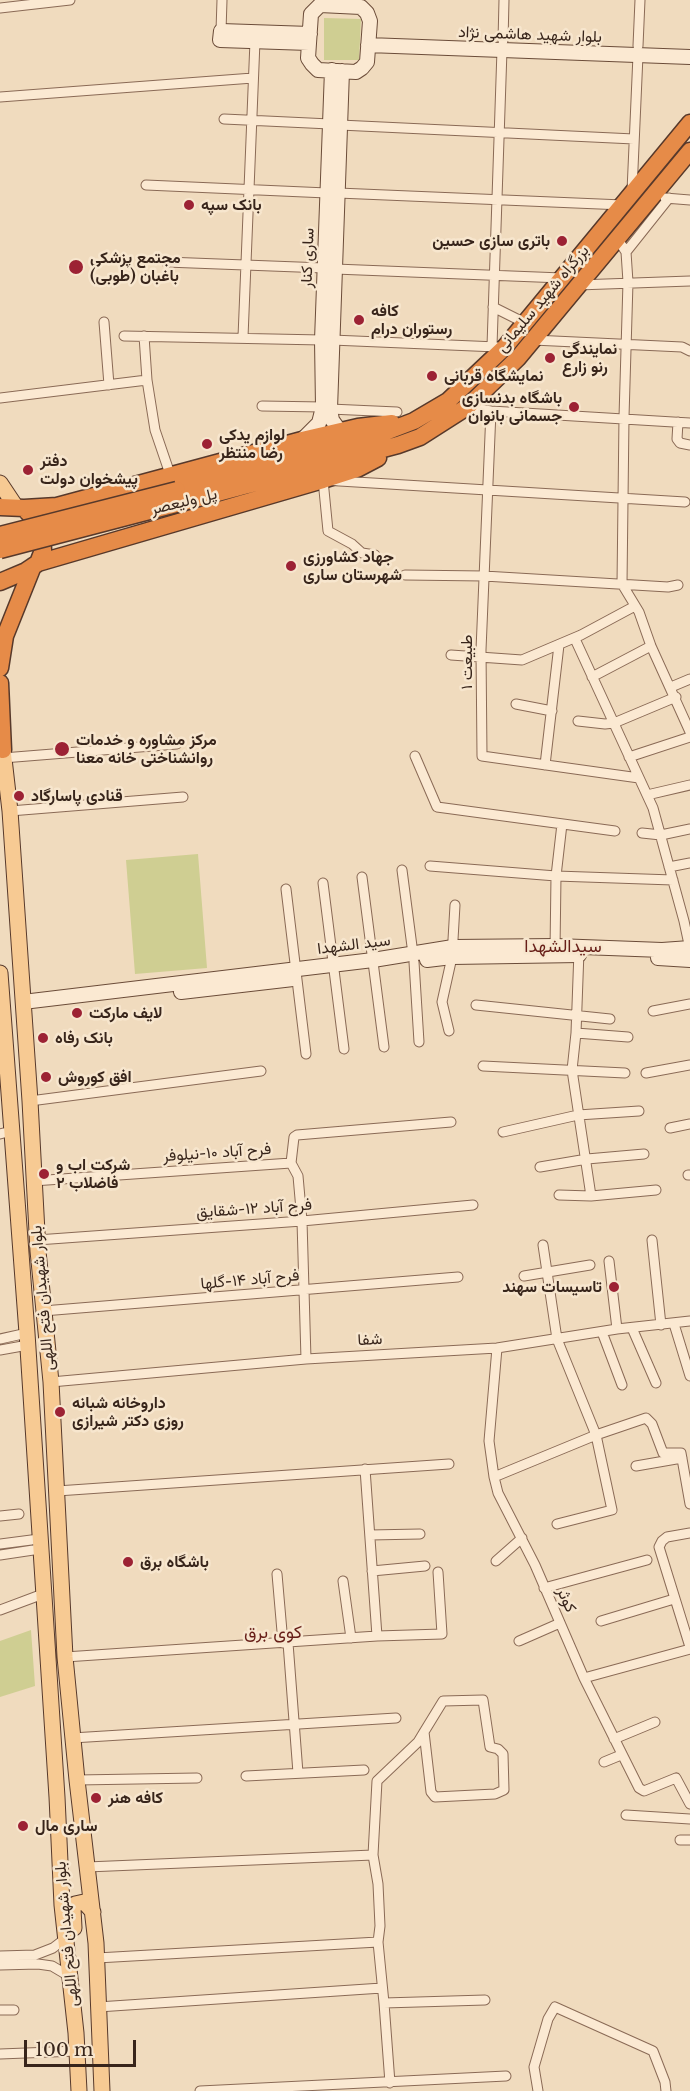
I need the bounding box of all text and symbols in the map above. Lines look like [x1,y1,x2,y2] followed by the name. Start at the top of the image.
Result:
[458,23,602,47] street label: بلوار شهید هاشمی نژاد
[201,195,262,215] place label: بانک سپه
[182,198,196,212] marker: بانک سپه
[297,228,319,288] street label: ساری کنار
[432,231,550,251] place label: باتری سازی حسین
[555,234,569,248] marker: باتری سازی حسین
[493,242,593,356] street label: بزرگراه شهید سلیمانی
[90,248,181,286] place label: مجتمع پزشکی باغبان (طوبی)
[67,258,85,276] marker: مجتمع پزشکی باغبان (طوبی)
[371,301,452,339] place label: کافه رستوران درام
[352,313,366,327] marker: کافه رستوران درام
[562,339,617,377] place label: نمایندگی رنو زارع
[543,351,557,365] marker: نمایندگی رنو زارع
[444,366,543,386] place label: نمایشگاه قربانی
[425,369,439,383] marker: نمایشگاه قربانی
[462,388,562,426] place label: باشگاه بدنسازی جسمانی بانوان
[567,400,581,414] marker: باشگاه بدنسازی جسمانی بانوان
[219,425,285,463] place label: لوازم یدکی رضا منتظر
[200,437,214,451] marker: لوازم یدکی رضا منتظر
[40,451,138,489] place label: دفتر پیشخوان دولت
[21,463,35,477] marker: دفتر پیشخوان دولت
[149,485,219,519] street label: پل ولیعصر
[303,547,402,585] place label: جهاد کشاورزی شهرستان ساری
[284,559,298,573] marker: جهاد کشاورزی شهرستان ساری
[457,634,477,690] street label: طبیعت ۱
[76,730,217,768] place label: مرکز مشاوره و خدمات روانشناختی خانه معنا
[53,740,71,758] marker: مرکز مشاوره و خدمات روانشناختی خانه معنا
[31,786,123,806] place label: قنادی پاسارگاد
[12,789,26,803] marker: قنادی پاسارگاد
[316,931,392,959] street label: سید الشهدا
[524,936,602,958] district label: سیدالشهدا
[89,1003,163,1023] place label: لایف مارکت
[70,1006,84,1020] marker: لایف مارکت
[55,1028,113,1048] place label: بانک رفاه
[36,1031,50,1045] marker: بانک رفاه
[58,1067,132,1087] place label: افق کوروش
[39,1070,53,1084] marker: افق کوروش
[162,1140,272,1166] street label: فرح آباد ۱۰-نیلوفر
[56,1155,130,1193] place label: شرکت اب و فاضلاب ۲
[37,1167,51,1181] marker: شرکت اب و فاضلاب ۲
[195,1195,313,1223] street label: فرح آباد ۱۲-شقایق
[27,1225,59,1371] street label: بلوار شهیدان فتح اللهی
[200,1266,300,1294] street label: فرح آباد ۱۴-گلها
[502,1277,602,1297] place label: تاسیسات سهند
[607,1280,621,1294] marker: تاسیسات سهند
[357,1330,383,1350] street label: شفا
[72,1393,184,1431] place label: داروخانه شبانه روزی دکتر شیرازی
[53,1405,67,1419] marker: داروخانه شبانه روزی دکتر شیرازی
[140,1552,209,1572] place label: باشگاه برق
[121,1555,135,1569] marker: باشگاه برق
[552,1585,580,1615] street label: کوثر
[244,1622,302,1644] district label: کوی برق
[108,1788,163,1808] place label: کافه هنر
[89,1791,103,1805] marker: کافه هنر
[35,1816,97,1836] place label: ساری مال
[16,1819,30,1833] marker: ساری مال
[51,1861,83,2007] street label: بلوار شهیدان فتح اللهی
[27,2028,140,2066] scale bar
[35,2039,93,2061] text: 100 m

